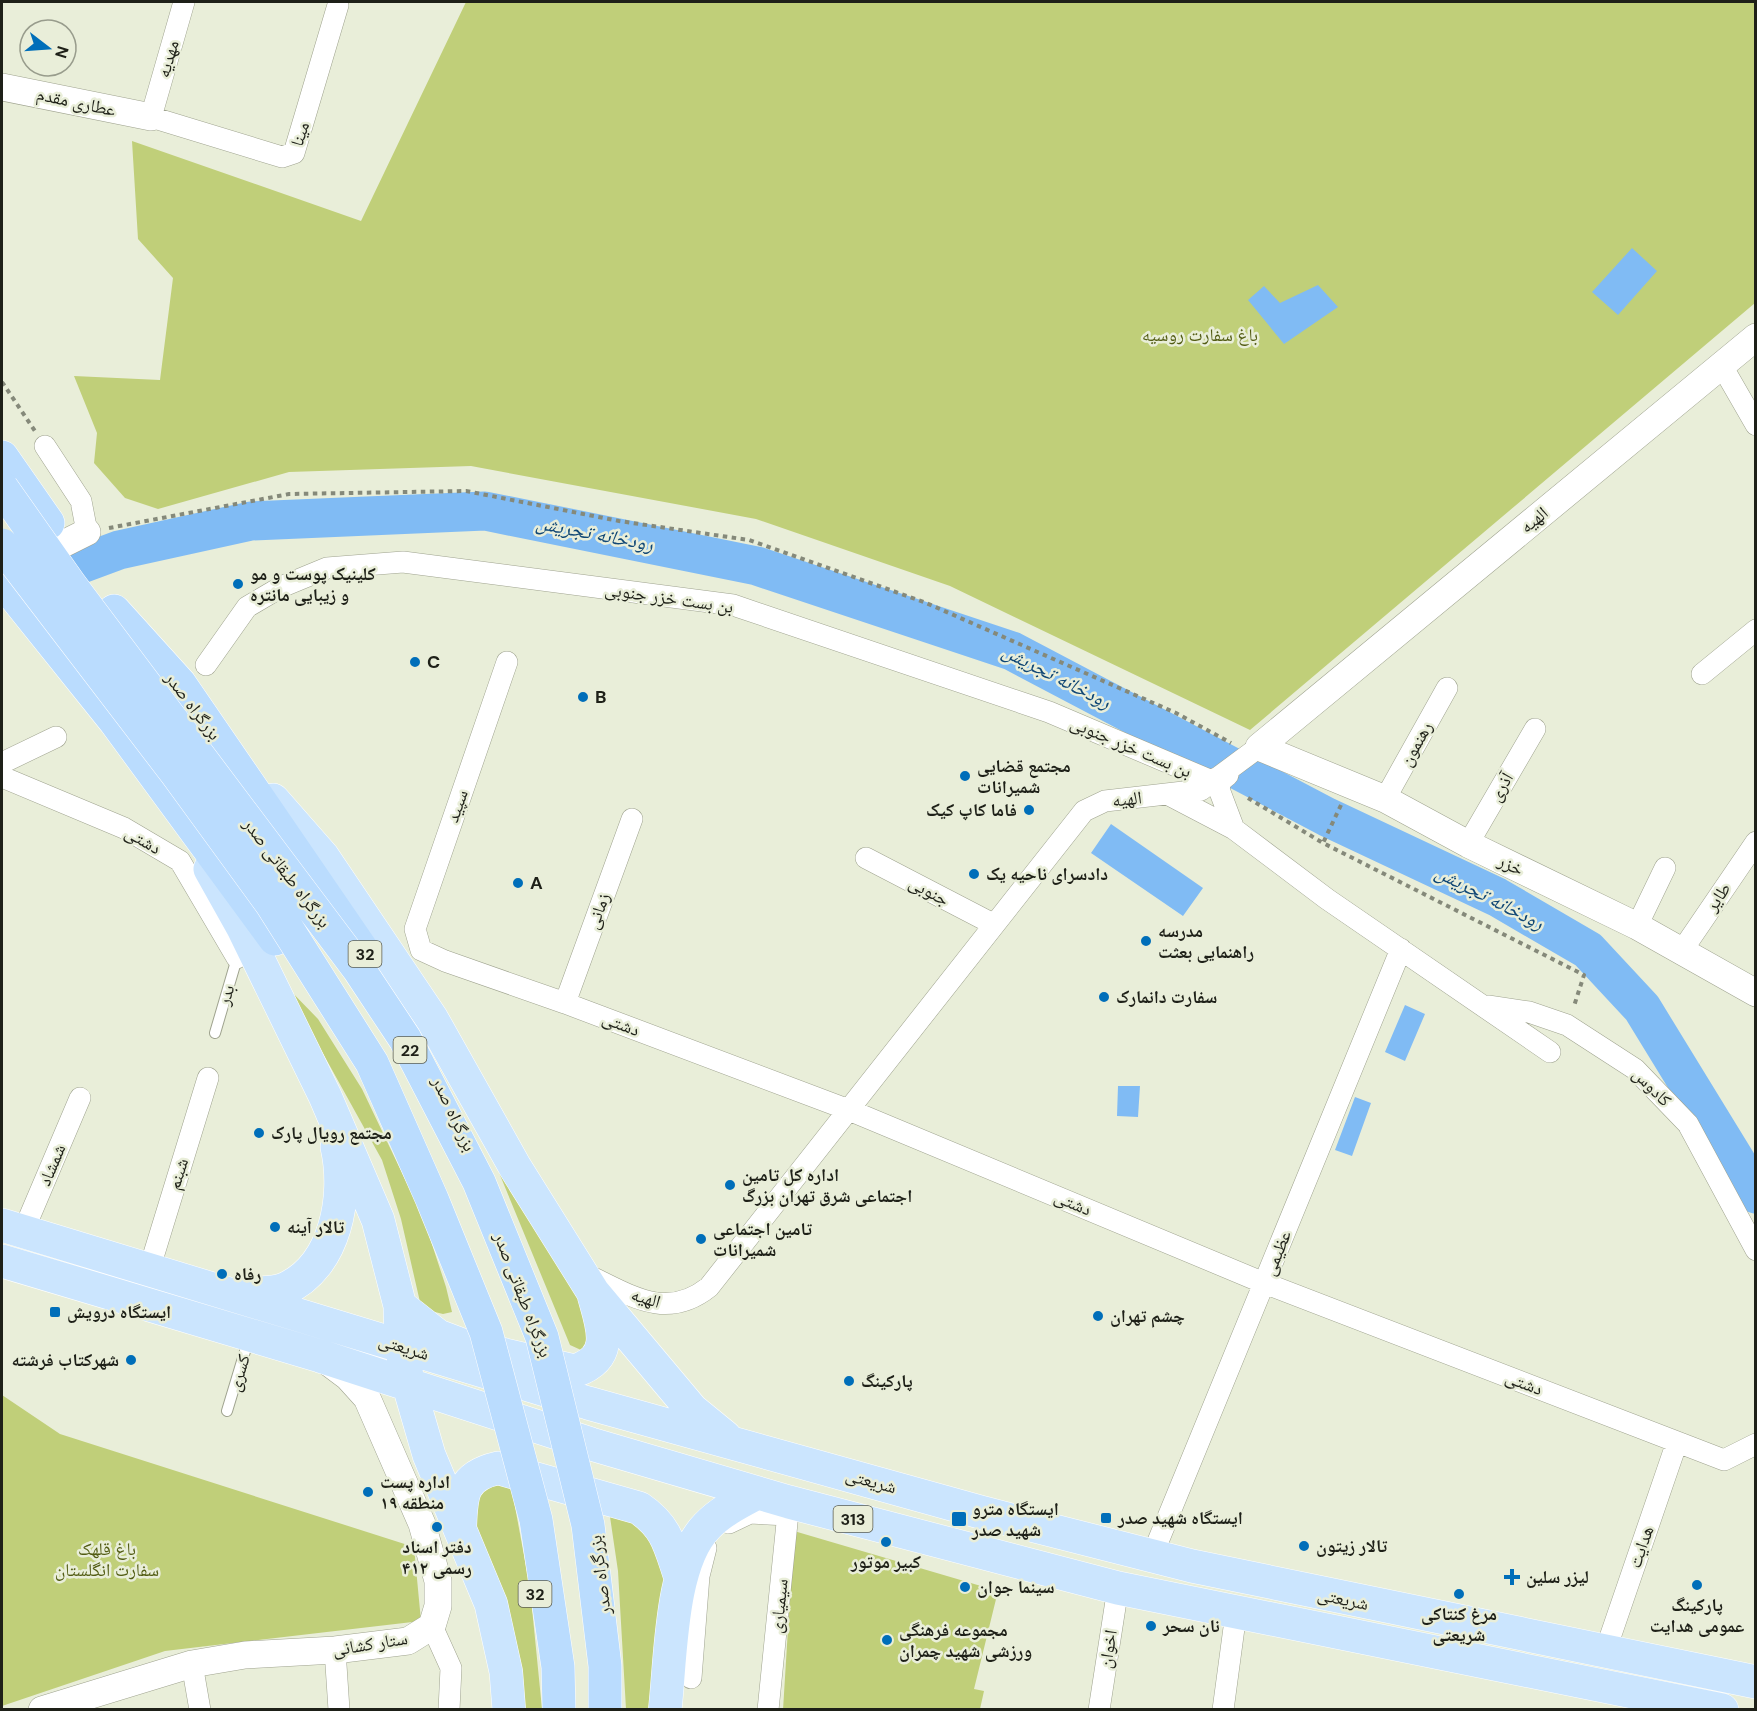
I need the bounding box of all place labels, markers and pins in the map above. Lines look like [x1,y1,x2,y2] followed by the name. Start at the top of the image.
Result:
[250,562,376,607] place label: کلینیک پوست و مو و زیبایی مانتره
[231,577,245,591] marker: کلینیک پوست و مو و زیبایی مانتره
[427,650,440,674] place label: C
[408,655,422,669] marker: C
[595,685,606,709] place label: B
[576,690,590,704] marker: B
[977,754,1071,799] place label: مجتمع قضایی شمیرانات
[958,769,972,783] marker: مجتمع قضایی شمیرانات
[926,798,1017,822] place label: فاما کاپ کیک
[1022,803,1036,817] marker: فاما کاپ کیک
[986,862,1108,886] place label: دادسرای ناحیه یک
[967,867,981,881] marker: دادسرای ناحیه یک
[530,871,543,895] place label: A
[511,876,525,890] marker: A
[1158,919,1254,964] place label: مدرسه راهنمایی بعثت
[1139,934,1153,948] marker: مدرسه راهنمایی بعثت
[1116,985,1217,1009] place label: سفارت دانمارک
[1097,990,1111,1004] marker: سفارت دانمارک
[271,1121,392,1145] place label: مجتمع رویال پارک
[252,1126,266,1140] marker: مجتمع رویال پارک
[742,1163,912,1208] place label: اداره کل تامین اجتماعی شرق تهران بزرگ
[723,1178,737,1192] marker: اداره کل تامین اجتماعی شرق تهران بزرگ
[287,1215,344,1239] place label: تالار آینه
[713,1217,812,1262] place label: تامین اجتماعی شمیرانات
[268,1220,282,1234] marker: تالار آینه
[694,1232,708,1246] marker: تامین اجتماعی شمیرانات
[234,1262,262,1286] place label: رفاه
[215,1267,229,1281] marker: رفاه
[67,1300,171,1324] place label: ایستگاه درویش
[1110,1304,1185,1328] place label: چشم تهران
[48,1305,62,1319] marker: ایستگاه درویش
[1091,1309,1105,1323] marker: چشم تهران
[12,1348,119,1372] place label: شهرکتاب فرشته
[124,1353,138,1367] marker: شهرکتاب فرشته
[861,1369,913,1393] place label: پارکینگ
[842,1374,856,1388] marker: پارکینگ
[380,1470,450,1515] place label: اداره پست منطقه ۱۹
[361,1485,375,1499] marker: اداره پست منطقه ۱۹
[971,1497,1059,1542] place label: ایستگاه مترو شهید صدر
[1117,1506,1243,1530] place label: ایستگاه شهید صدر
[950,1510,968,1528] marker: ایستگاه مترو شهید صدر
[1099,1511,1113,1525] marker: ایستگاه شهید صدر
[430,1520,444,1534] marker: دفتر اسناد رسمی ۴۱۲
[1316,1534,1387,1558] place label: تالار زیتون
[402,1535,472,1580] place label: دفتر اسناد رسمی ۴۱۲
[879,1535,893,1549] marker: کبیر موتور
[1297,1539,1311,1553] marker: تالار زیتون
[850,1550,921,1574] place label: کبیر موتور
[1526,1565,1589,1589] place label: لیزر سلین
[1503,1568,1521,1586] marker: لیزر سلین
[977,1575,1055,1599] place label: سینما جوان
[1690,1578,1704,1592] marker: پارکینگ عمومی هدایت
[958,1580,972,1594] marker: سینما جوان
[1452,1587,1466,1601] marker: مرغ کنتاکی شریعتی
[1650,1593,1744,1638] place label: پارکینگ عمومی هدایت
[1421,1602,1497,1647] place label: مرغ کنتاکی شریعتی
[1162,1614,1220,1638] place label: نان سحر
[899,1618,1032,1663] place label: مجموعه فرهنگی ورزشی شهید چمران
[1144,1619,1158,1633] marker: نان سحر
[880,1633,894,1647] marker: مجموعه فرهنگی ورزشی شهید چمران

